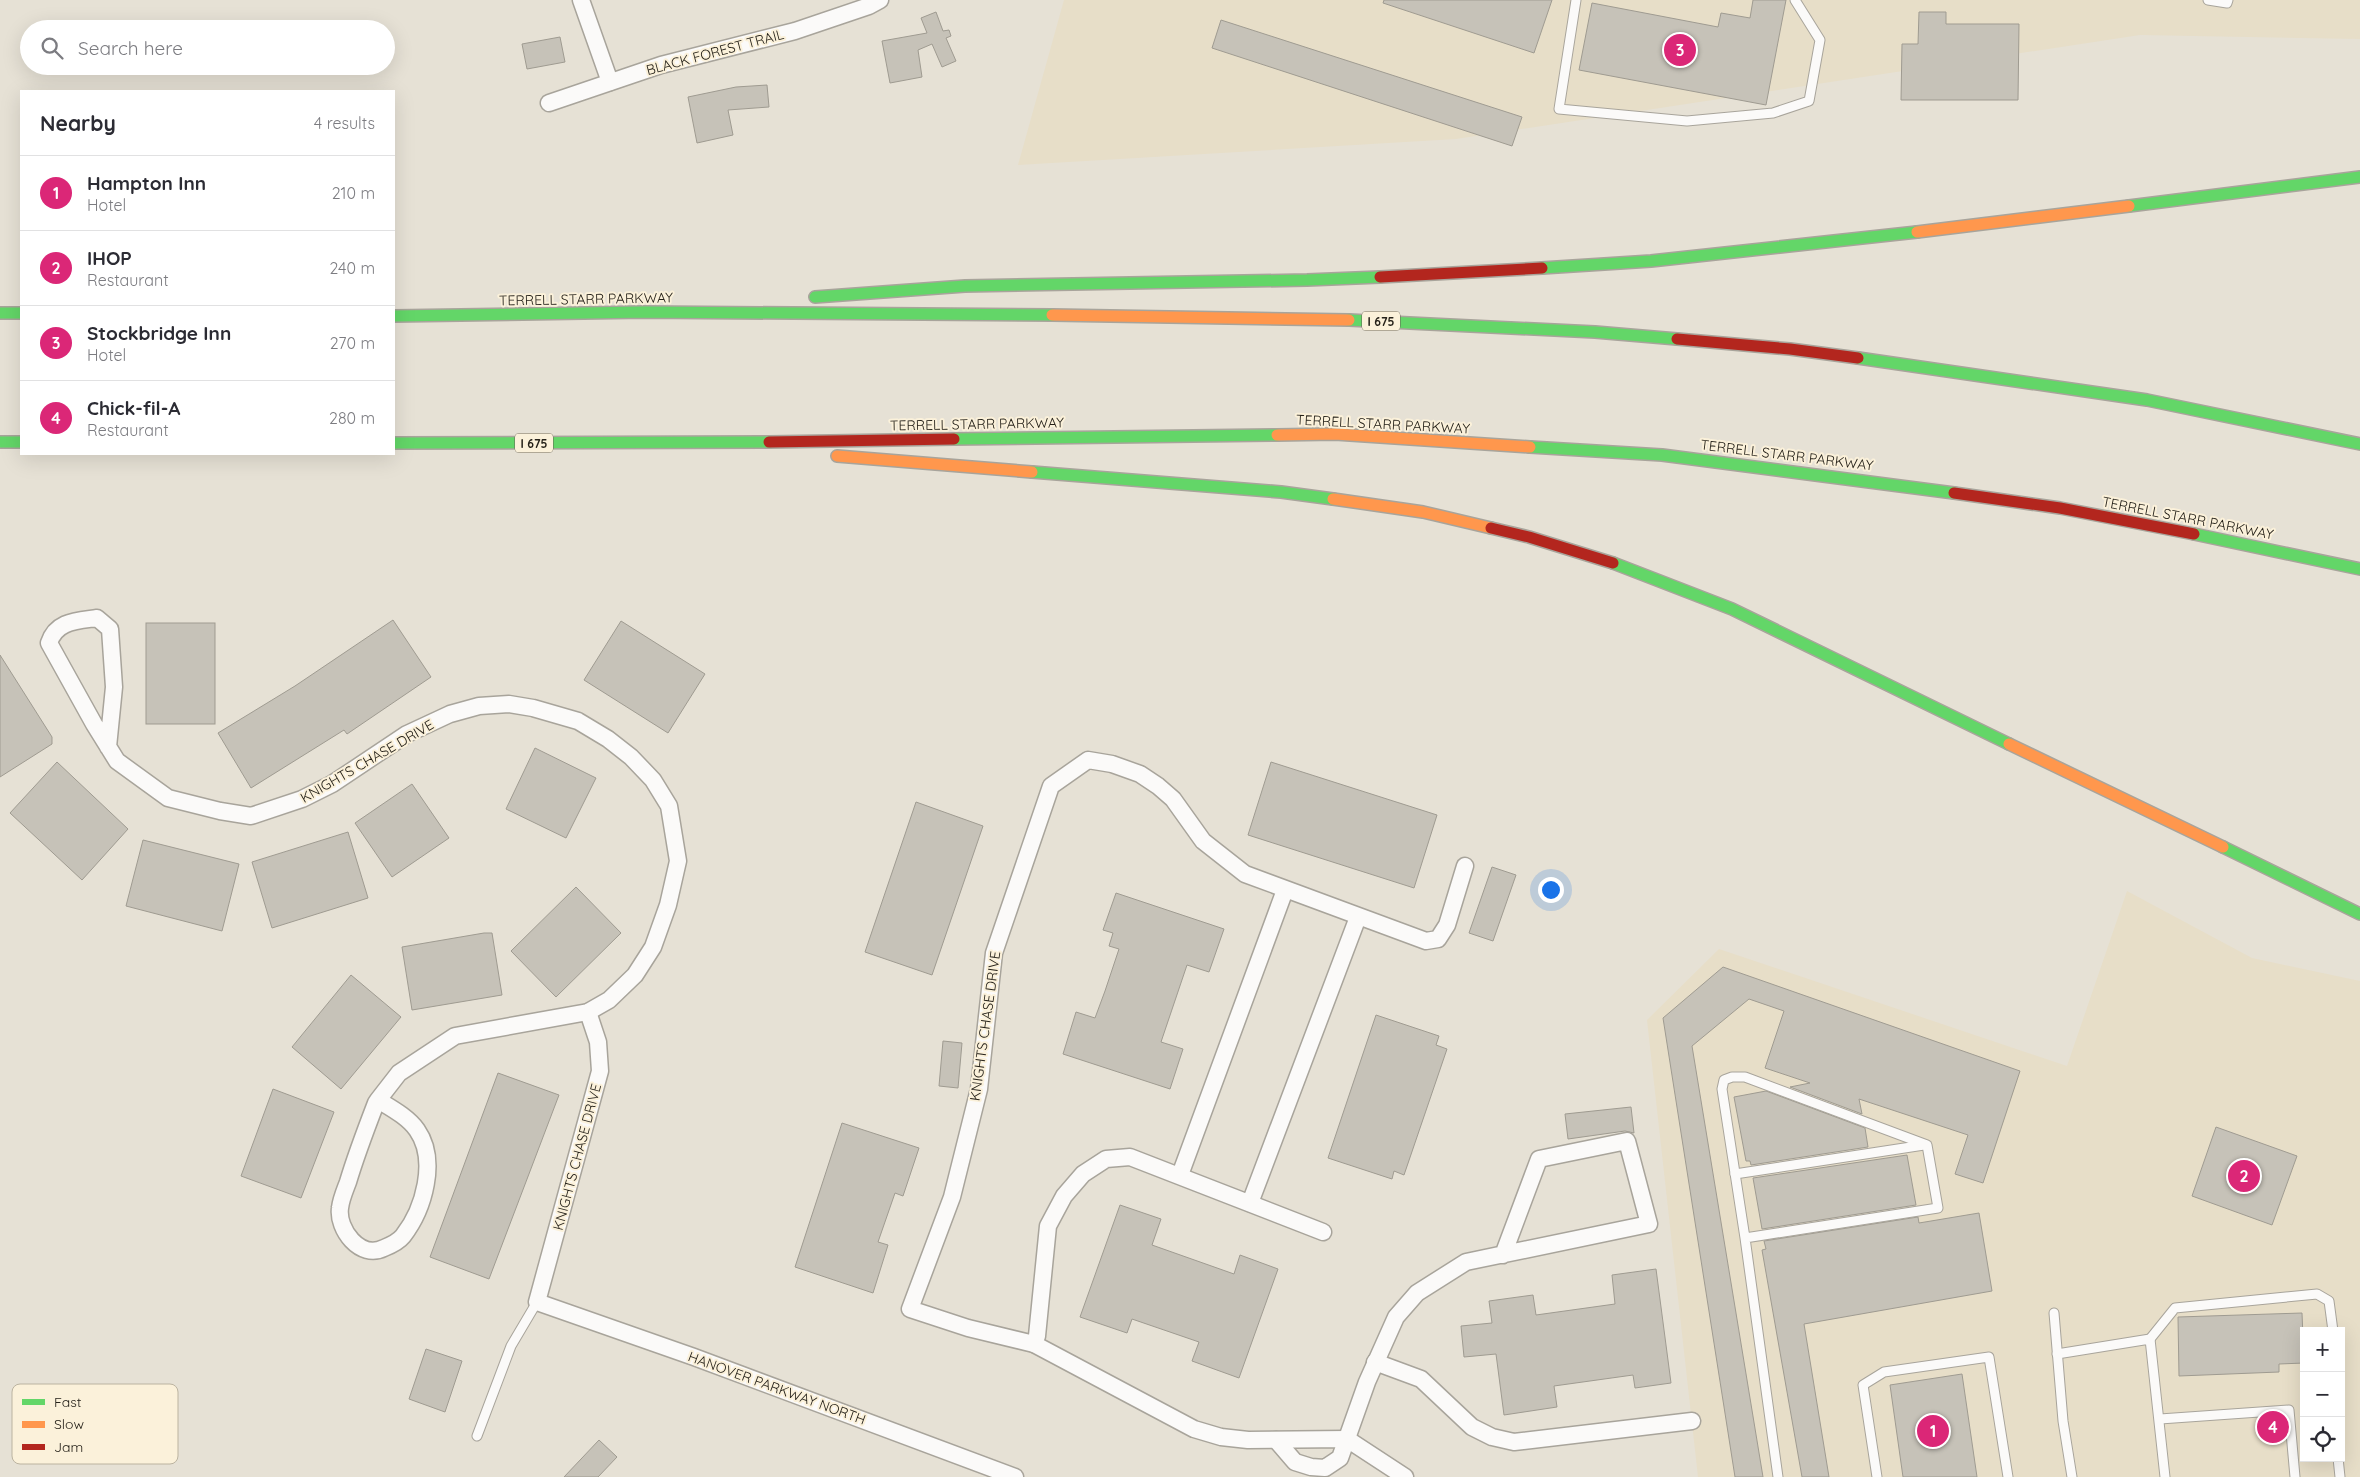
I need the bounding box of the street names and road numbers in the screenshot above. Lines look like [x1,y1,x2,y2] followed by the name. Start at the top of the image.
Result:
[644,25,786,79] street label: BLACK FOREST TRAIL
[499,288,673,310] street label: TERRELL STARR PARKWAY
[1362,312,1400,331] road number: I 675
[1296,410,1471,438] street label: TERRELL STARR PARKWAY
[890,413,1064,435] street label: TERRELL STARR PARKWAY
[515,433,553,452] road number: I 675
[1699,435,1875,475] street label: TERRELL STARR PARKWAY
[2101,493,2275,543] street label: TERRELL STARR PARKWAY
[297,715,437,807] street label: KNIGHTS CHASE DRIVE
[966,950,1004,1102] street label: KNIGHTS CHASE DRIVE
[549,1082,605,1232] street label: KNIGHTS CHASE DRIVE
[686,1347,868,1429] street label: HANOVER PARKWAY NORTH

